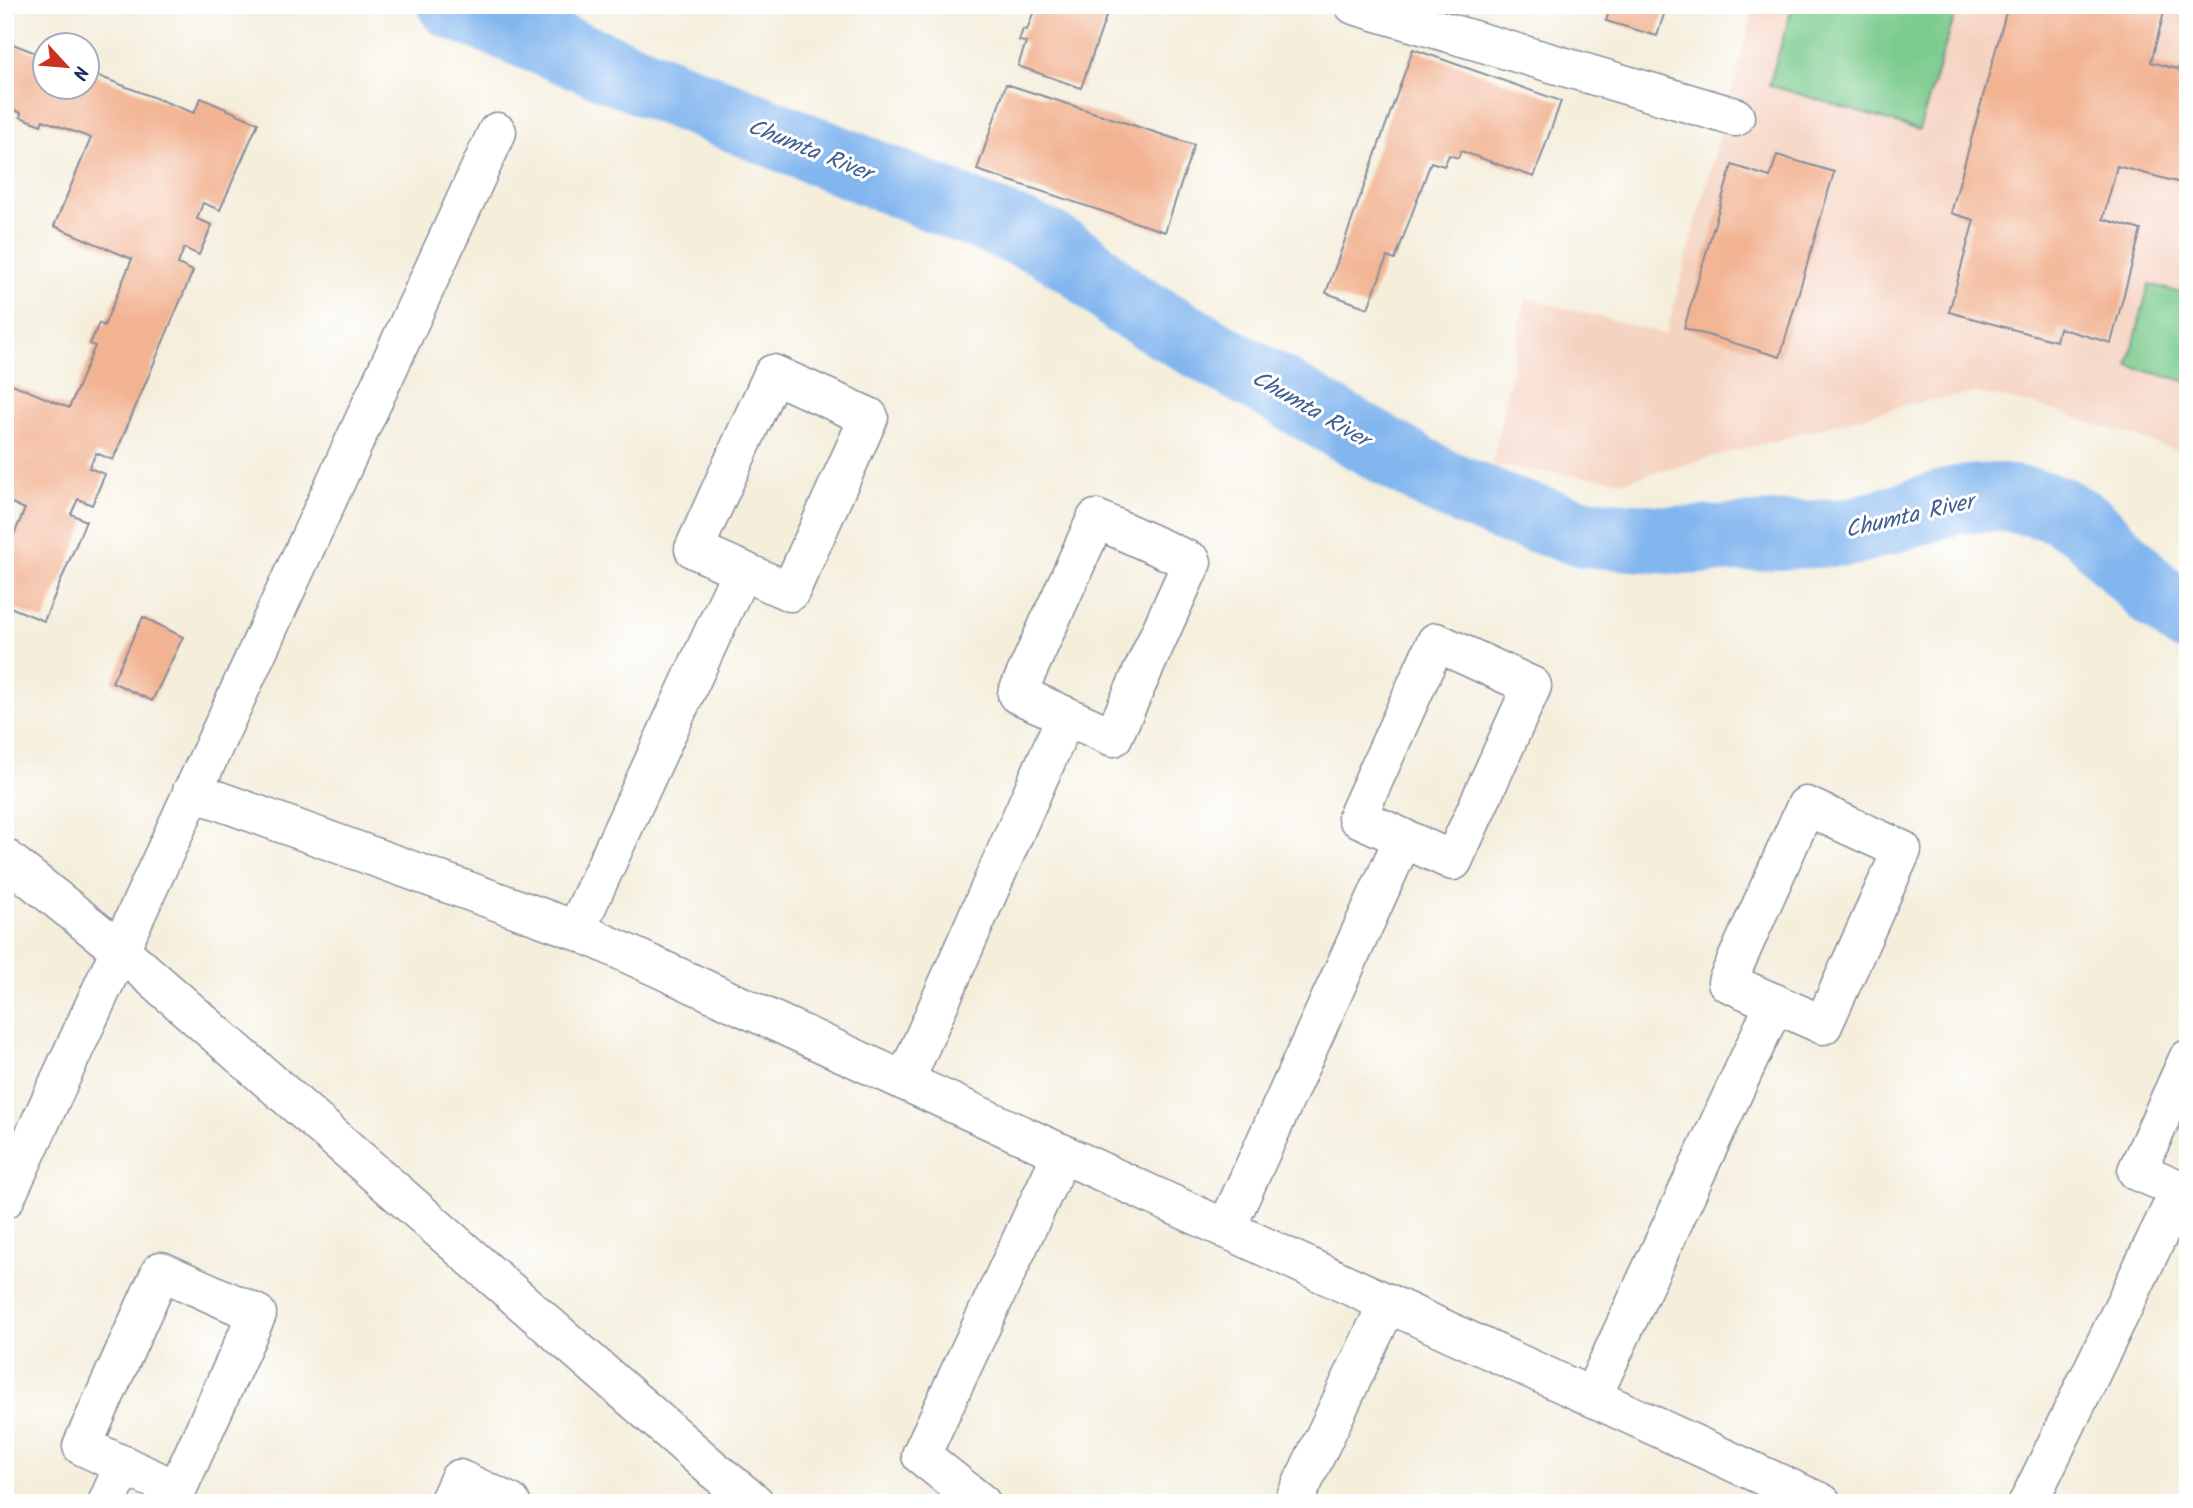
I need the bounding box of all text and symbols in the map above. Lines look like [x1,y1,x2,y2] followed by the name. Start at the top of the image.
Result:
[32,32,102,102] north arrow
[63,61,96,85] text: N
[742,110,881,194] water label: Chumta River
[1244,361,1380,460] water label: Chumta River
[1842,484,1982,549] water label: Chumta River

